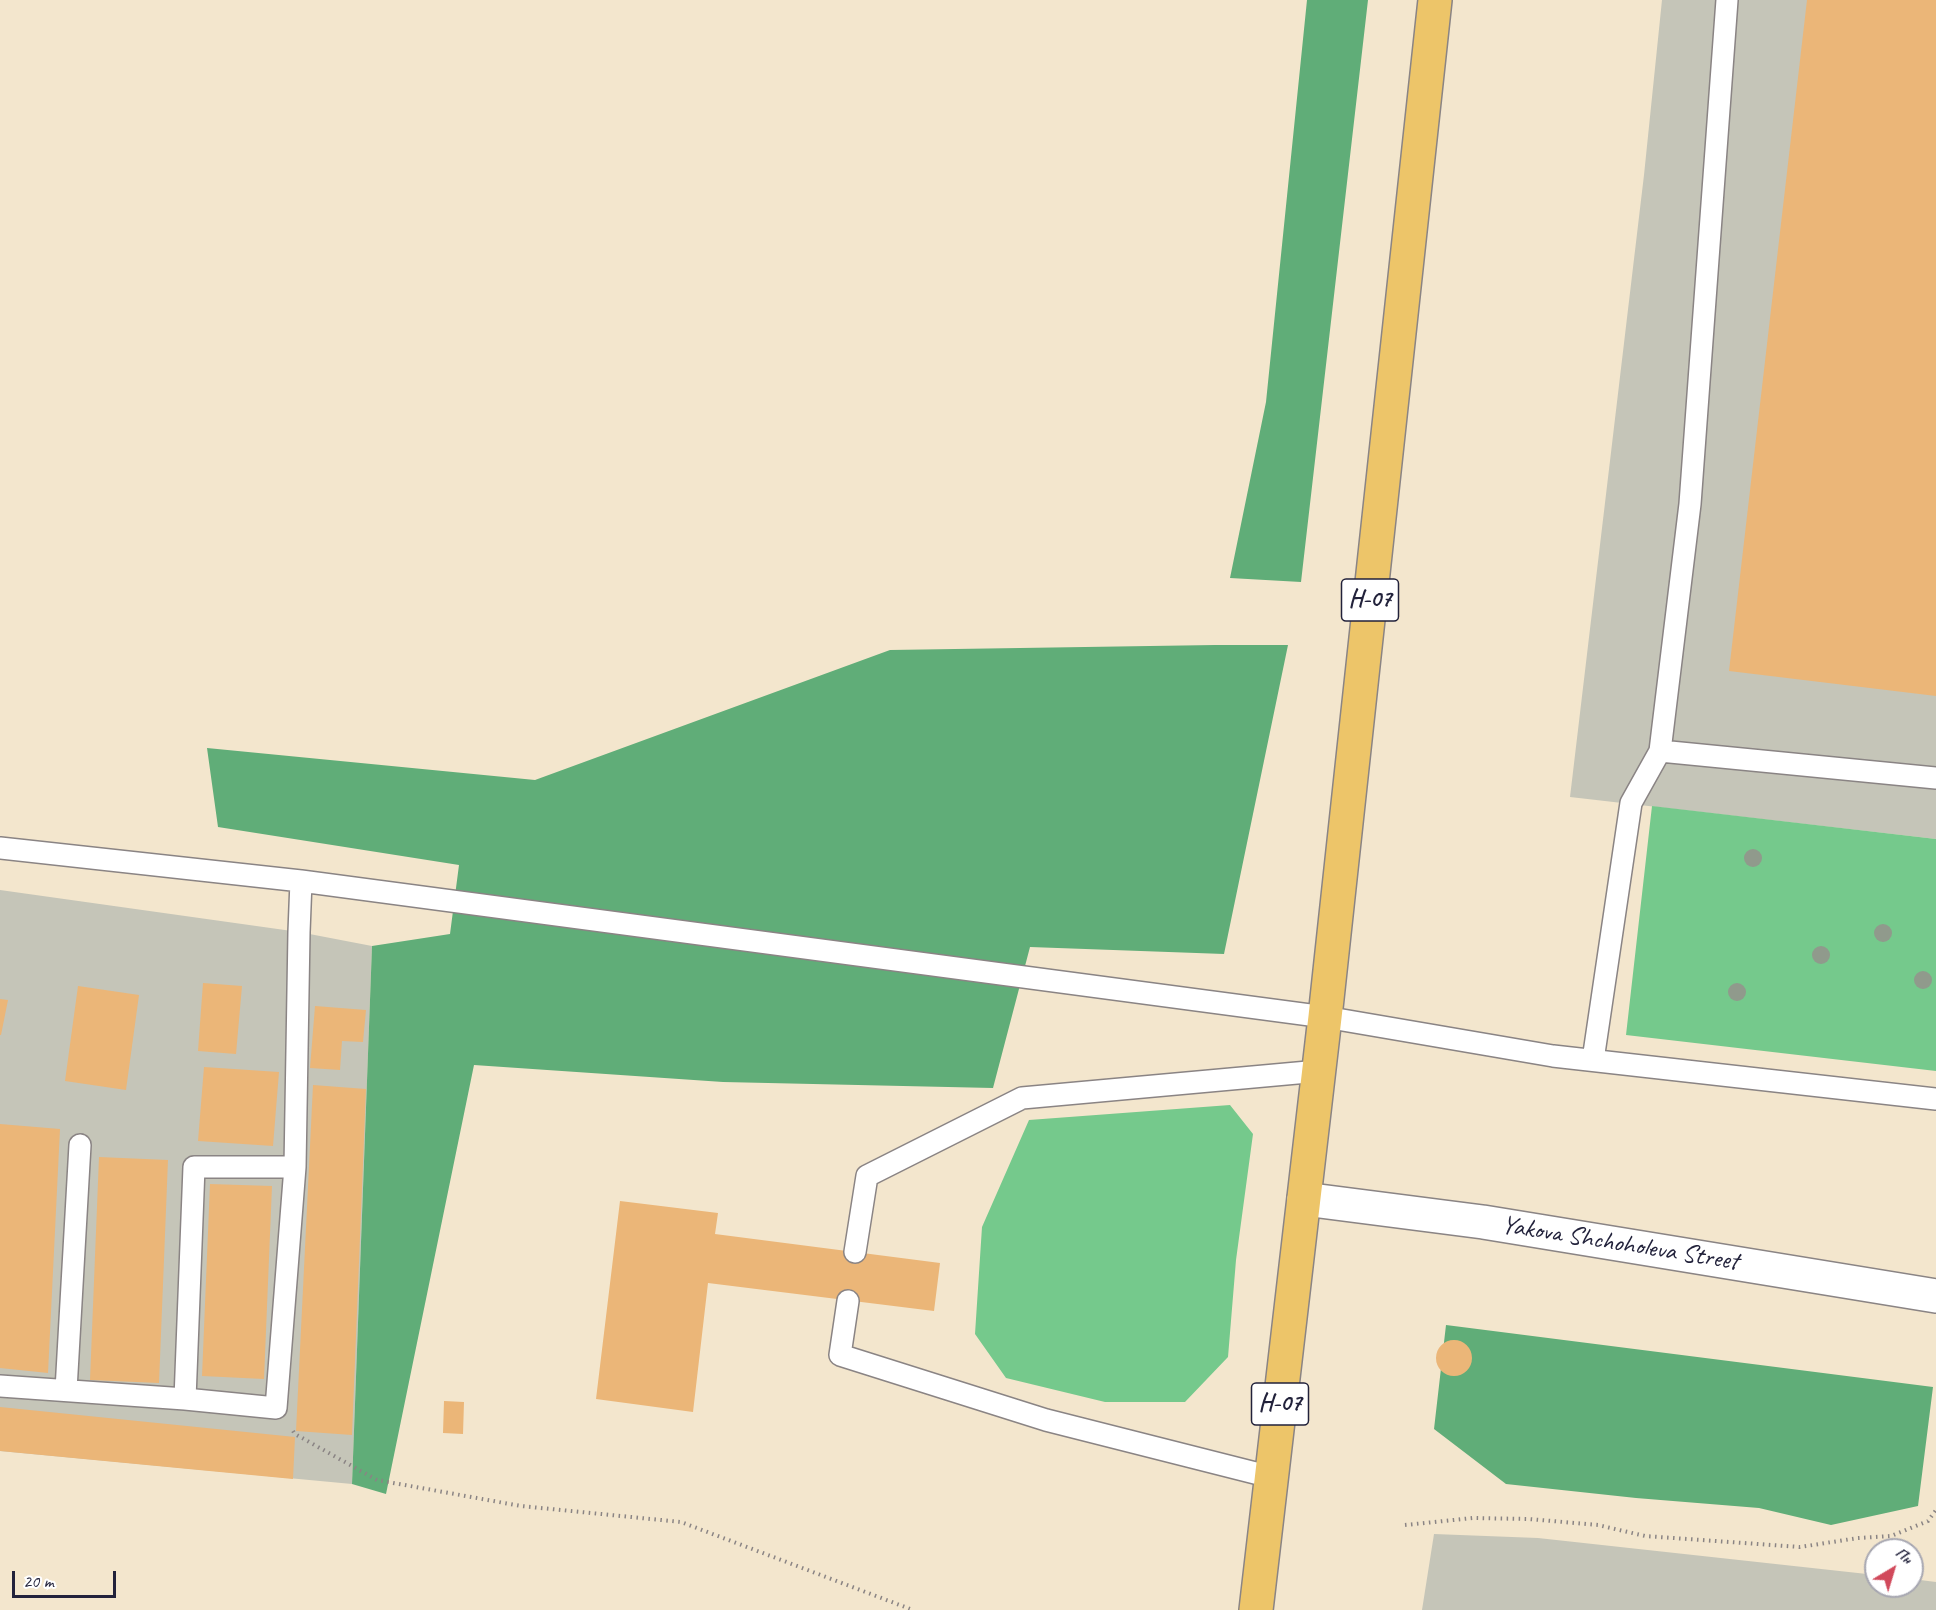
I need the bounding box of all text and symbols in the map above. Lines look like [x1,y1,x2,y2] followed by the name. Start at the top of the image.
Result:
[1342,579,1398,621] road number: Н-07
[1499,1210,1741,1278] street label: Yakova Shchoholeva Street
[1252,1383,1308,1425] road number: Н-07
[1864,1538,1924,1598] north arrow
[1891,1542,1917,1568] text: Пн
[15,1559,118,1597] scale bar
[23,1570,54,1592] text: 20 m

